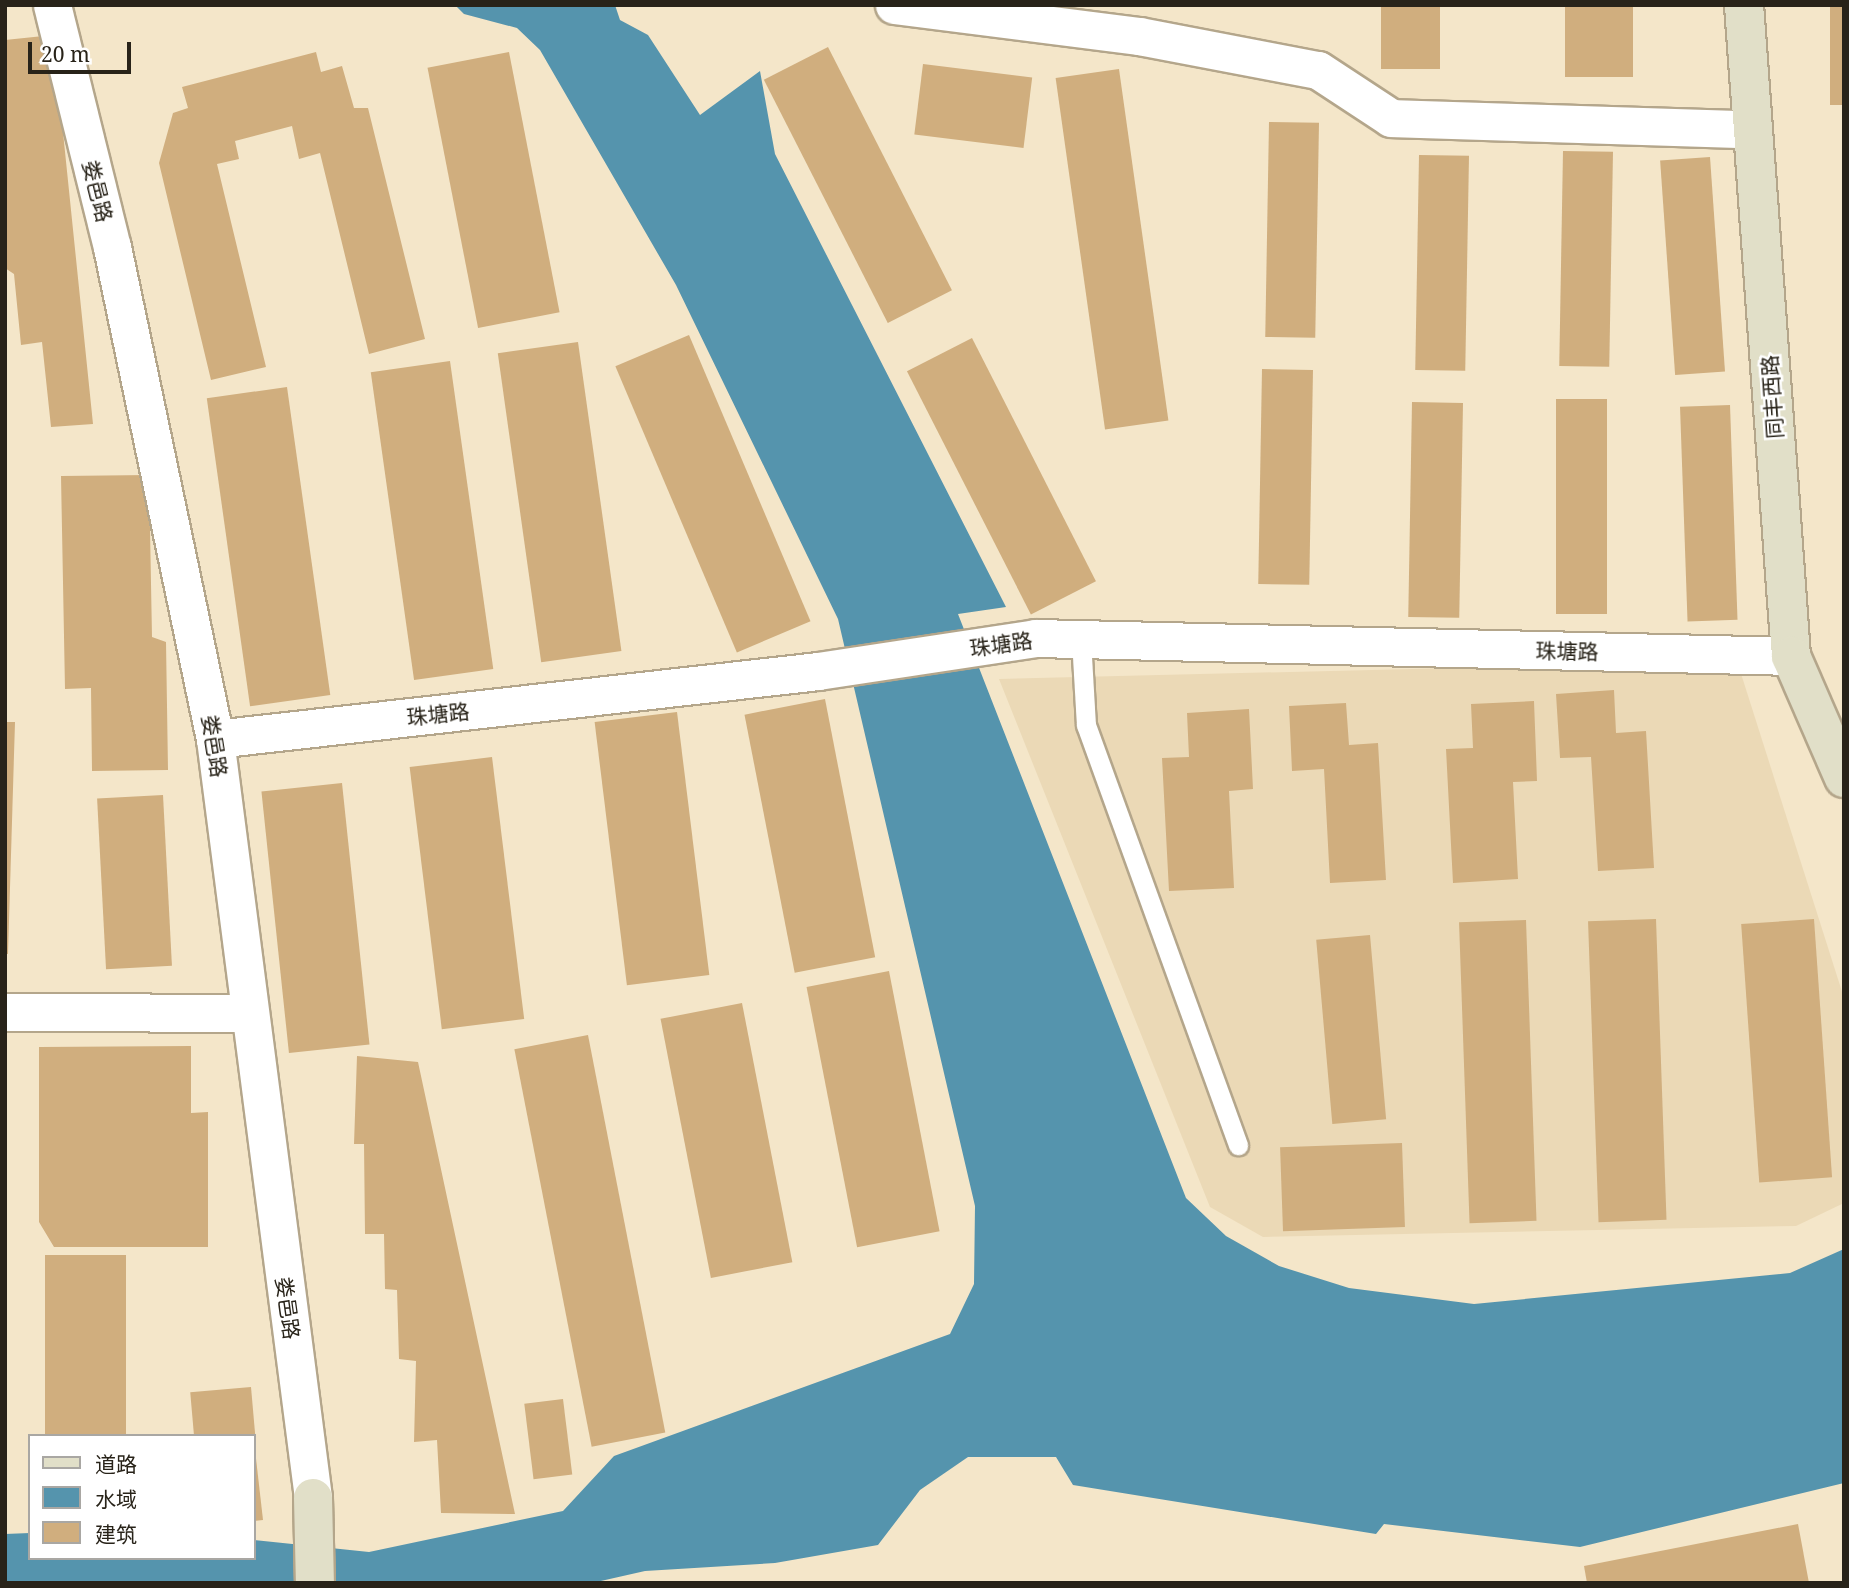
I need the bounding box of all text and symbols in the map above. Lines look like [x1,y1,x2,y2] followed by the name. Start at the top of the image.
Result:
[32,28,135,72] scale bar
[41,40,90,68] text: 20 m
[78,157,118,225] street label: 娄邑路
[1757,354,1787,440] street label: 同丰西路
[968,627,1034,661] street label: 珠塘路
[1535,638,1599,664] street label: 珠塘路
[405,698,471,730] street label: 珠塘路
[198,713,232,779] street label: 娄邑路
[271,1275,305,1341] street label: 娄邑路
[28,1434,256,1560] legend
[95,1450,137,1478] text: 道路
[95,1485,137,1513] text: 水域
[95,1520,137,1548] text: 建筑

